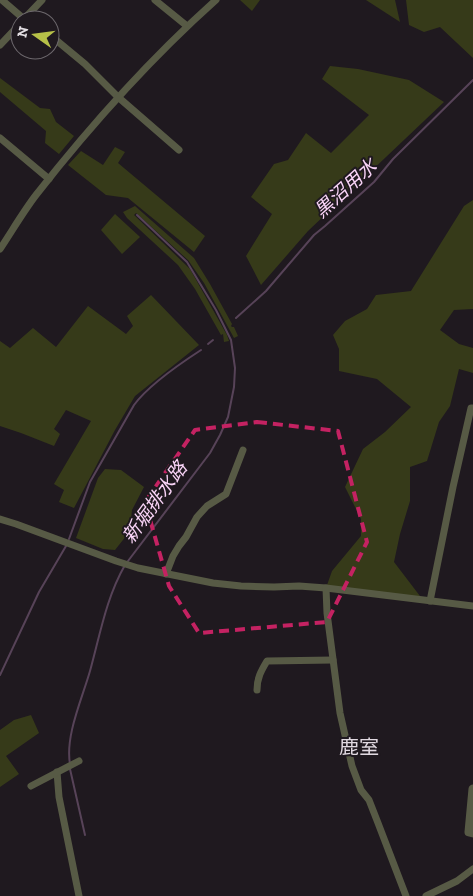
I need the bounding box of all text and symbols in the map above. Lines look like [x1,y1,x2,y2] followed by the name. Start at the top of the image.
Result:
[10,10,60,60] north arrow
[13,24,32,39] text: N
[309,153,383,222] water label: 黒沼用水
[117,455,193,547] water label: 新堀排水路
[339,735,379,759] district label: 鹿室

